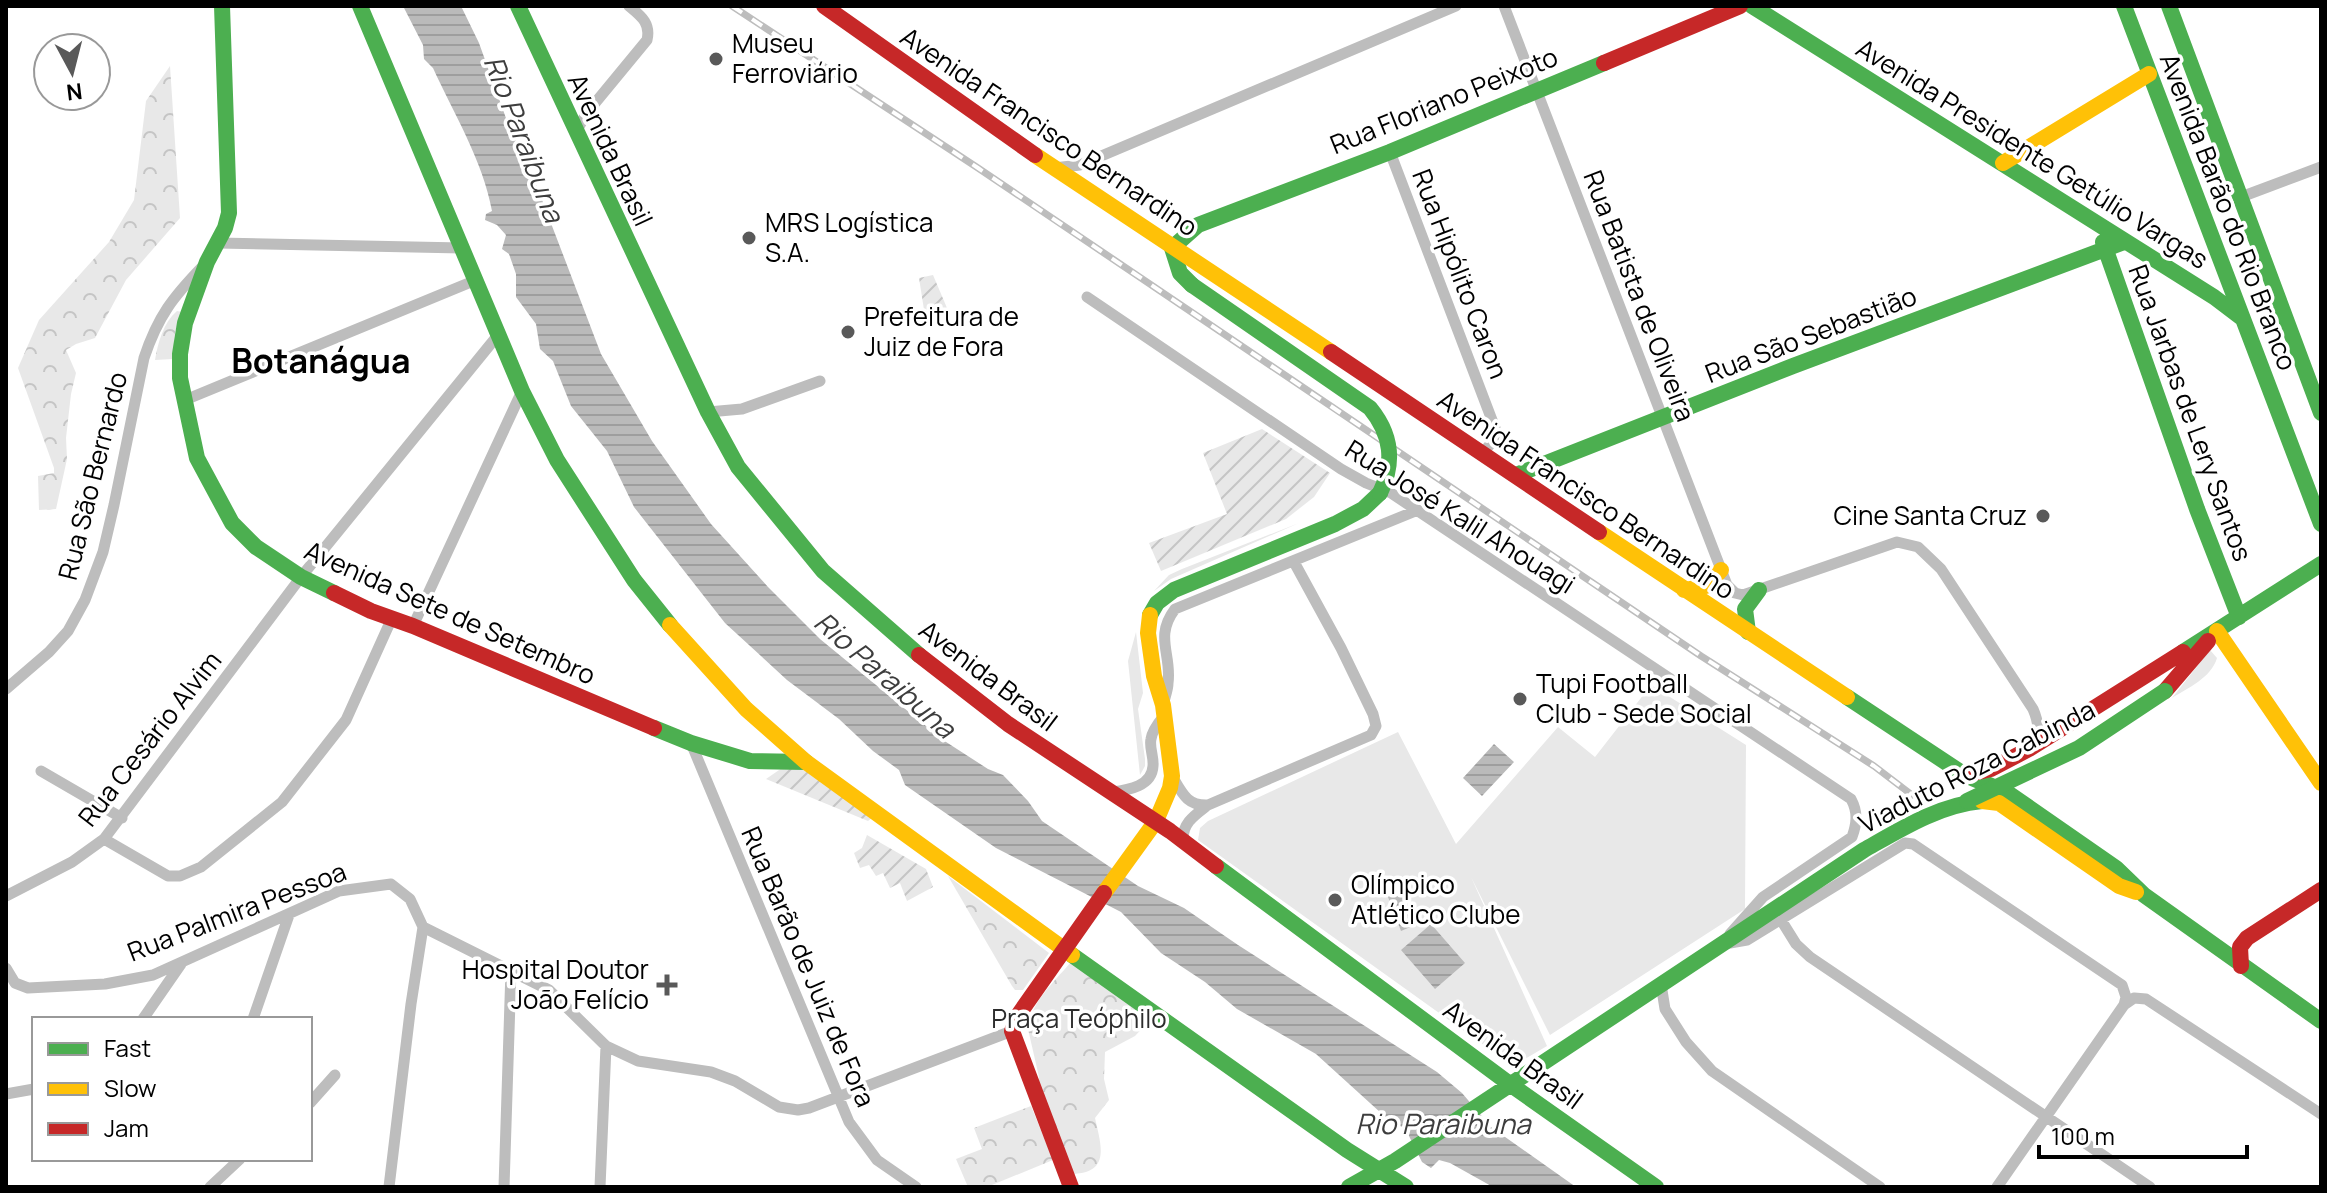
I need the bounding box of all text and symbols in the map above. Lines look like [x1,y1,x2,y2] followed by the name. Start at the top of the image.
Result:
[894,18,1205,244] street label: Avenida Francisco Bernardino
[732,25,858,91] place label: Museu Ferroviário
[1850,30,2215,277] street label: Avenida Presidente Getúlio Vargas
[32,32,112,112] north arrow
[1324,38,1563,162] street label: Rua Floriano Peixoto
[2152,48,2306,375] street label: Avenida Barão do Rio Branco
[476,50,575,229] water label: Rio Paraibuna
[707,50,725,68] marker: Museu Ferroviário
[560,67,662,232] street label: Avenida Brasil
[65,76,84,108] text: N
[1404,164,1517,384] street label: Rua Hipólito Caron
[1575,165,1704,426] street label: Rua Batista de Oliveira
[765,204,933,270] place label: MRS Logística S.A.
[740,229,758,247] marker: MRS Logística S.A.
[2120,259,2261,566] street label: Rua Jarbas de Lery Santos
[1700,277,1921,391] street label: Rua São Sebastião
[864,298,1019,364] place label: Prefeitura de Juiz de Fora
[839,323,857,341] marker: Prefeitura de Juiz de Fora
[231,337,411,383] district label: Botanágua
[49,368,135,583] street label: Rua São Bernardo
[1431,381,1742,607] street label: Avenida Francisco Bernardino
[1339,431,1582,602] street label: Rua José Kalil Ahouagi
[1833,497,2027,533] place label: Cine Santa Cruz
[2034,507,2052,525] marker: Cine Santa Cruz
[299,532,601,693] street label: Avenida Sete de Setembro
[807,602,965,747] water label: Rio Paraibuna
[912,611,1065,739] street label: Avenida Brasil
[69,643,229,833] street label: Rua Cesário Alvim
[1536,665,1752,731] place label: Tupi Football Club - Sede Social
[1511,690,1529,708] marker: Tupi Football Club - Sede Social
[1852,691,2101,841] street label: Viaduto Roza Cabinda
[733,821,884,1112] street label: Rua Barão de Juiz de Fora
[122,853,351,969] street label: Rua Palmira Pessoa
[1351,866,1520,932] place label: Olímpico Atlético Clube
[1326,891,1344,909] marker: Olímpico Atlético Clube
[462,951,649,1017] place label: Hospital Doutor João Felício
[656,974,678,996] marker: Hospital Doutor João Felício
[1436,991,1591,1117] street label: Avenida Brasil
[991,1000,1167,1036] park label: Praça Teóphilo
[32,1017,312,1161] legend
[104,1031,151,1064] text: Fast
[104,1071,157,1104] text: Slow
[1355,1104,1532,1142] water label: Rio Paraibuna
[2039,1109,2247,1159] scale bar
[104,1111,149,1144] text: Jam
[2051,1119,2115,1152] text: 100 m

